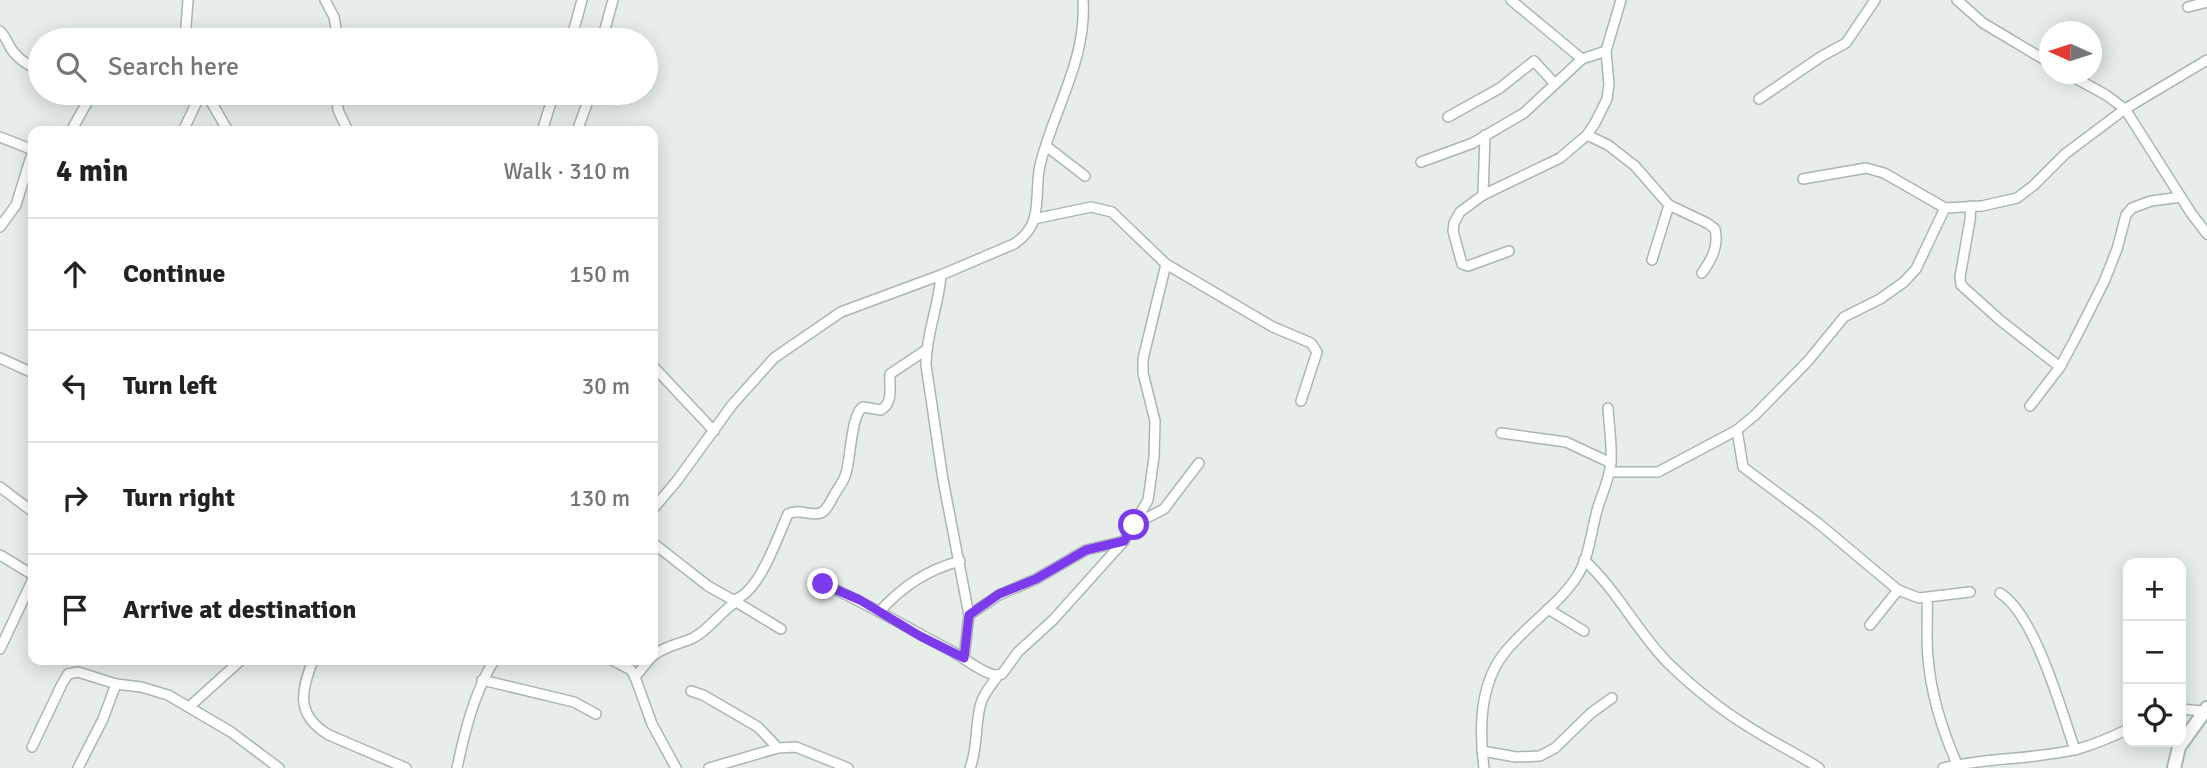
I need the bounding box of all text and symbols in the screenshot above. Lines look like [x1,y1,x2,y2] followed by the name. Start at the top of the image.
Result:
[2039,21,2102,84] north arrow
[28,28,658,105] search box
[52,48,90,86] icon: search
[108,51,239,83] text: Search here
[56,153,128,190] text: 4 min
[504,157,630,186] text: Walk · 310 m
[56,255,94,293] icon: ahead
[123,258,225,290] text: Continue
[569,260,630,289] text: 150 m
[56,367,94,405] icon: left
[123,370,217,402] text: Turn left
[582,372,630,401] text: 30 m
[56,479,94,517] icon: right
[123,482,235,514] text: Turn right
[569,484,630,513] text: 130 m
[1118,509,1149,540] route start
[2123,558,2186,747] map controls
[2123,558,2186,621] button: +
[807,568,838,599] route end
[56,591,94,629] icon: arrive
[123,594,356,626] text: Arrive at destination
[2123,621,2186,684] button: −
[2123,684,2186,747] button: locate

